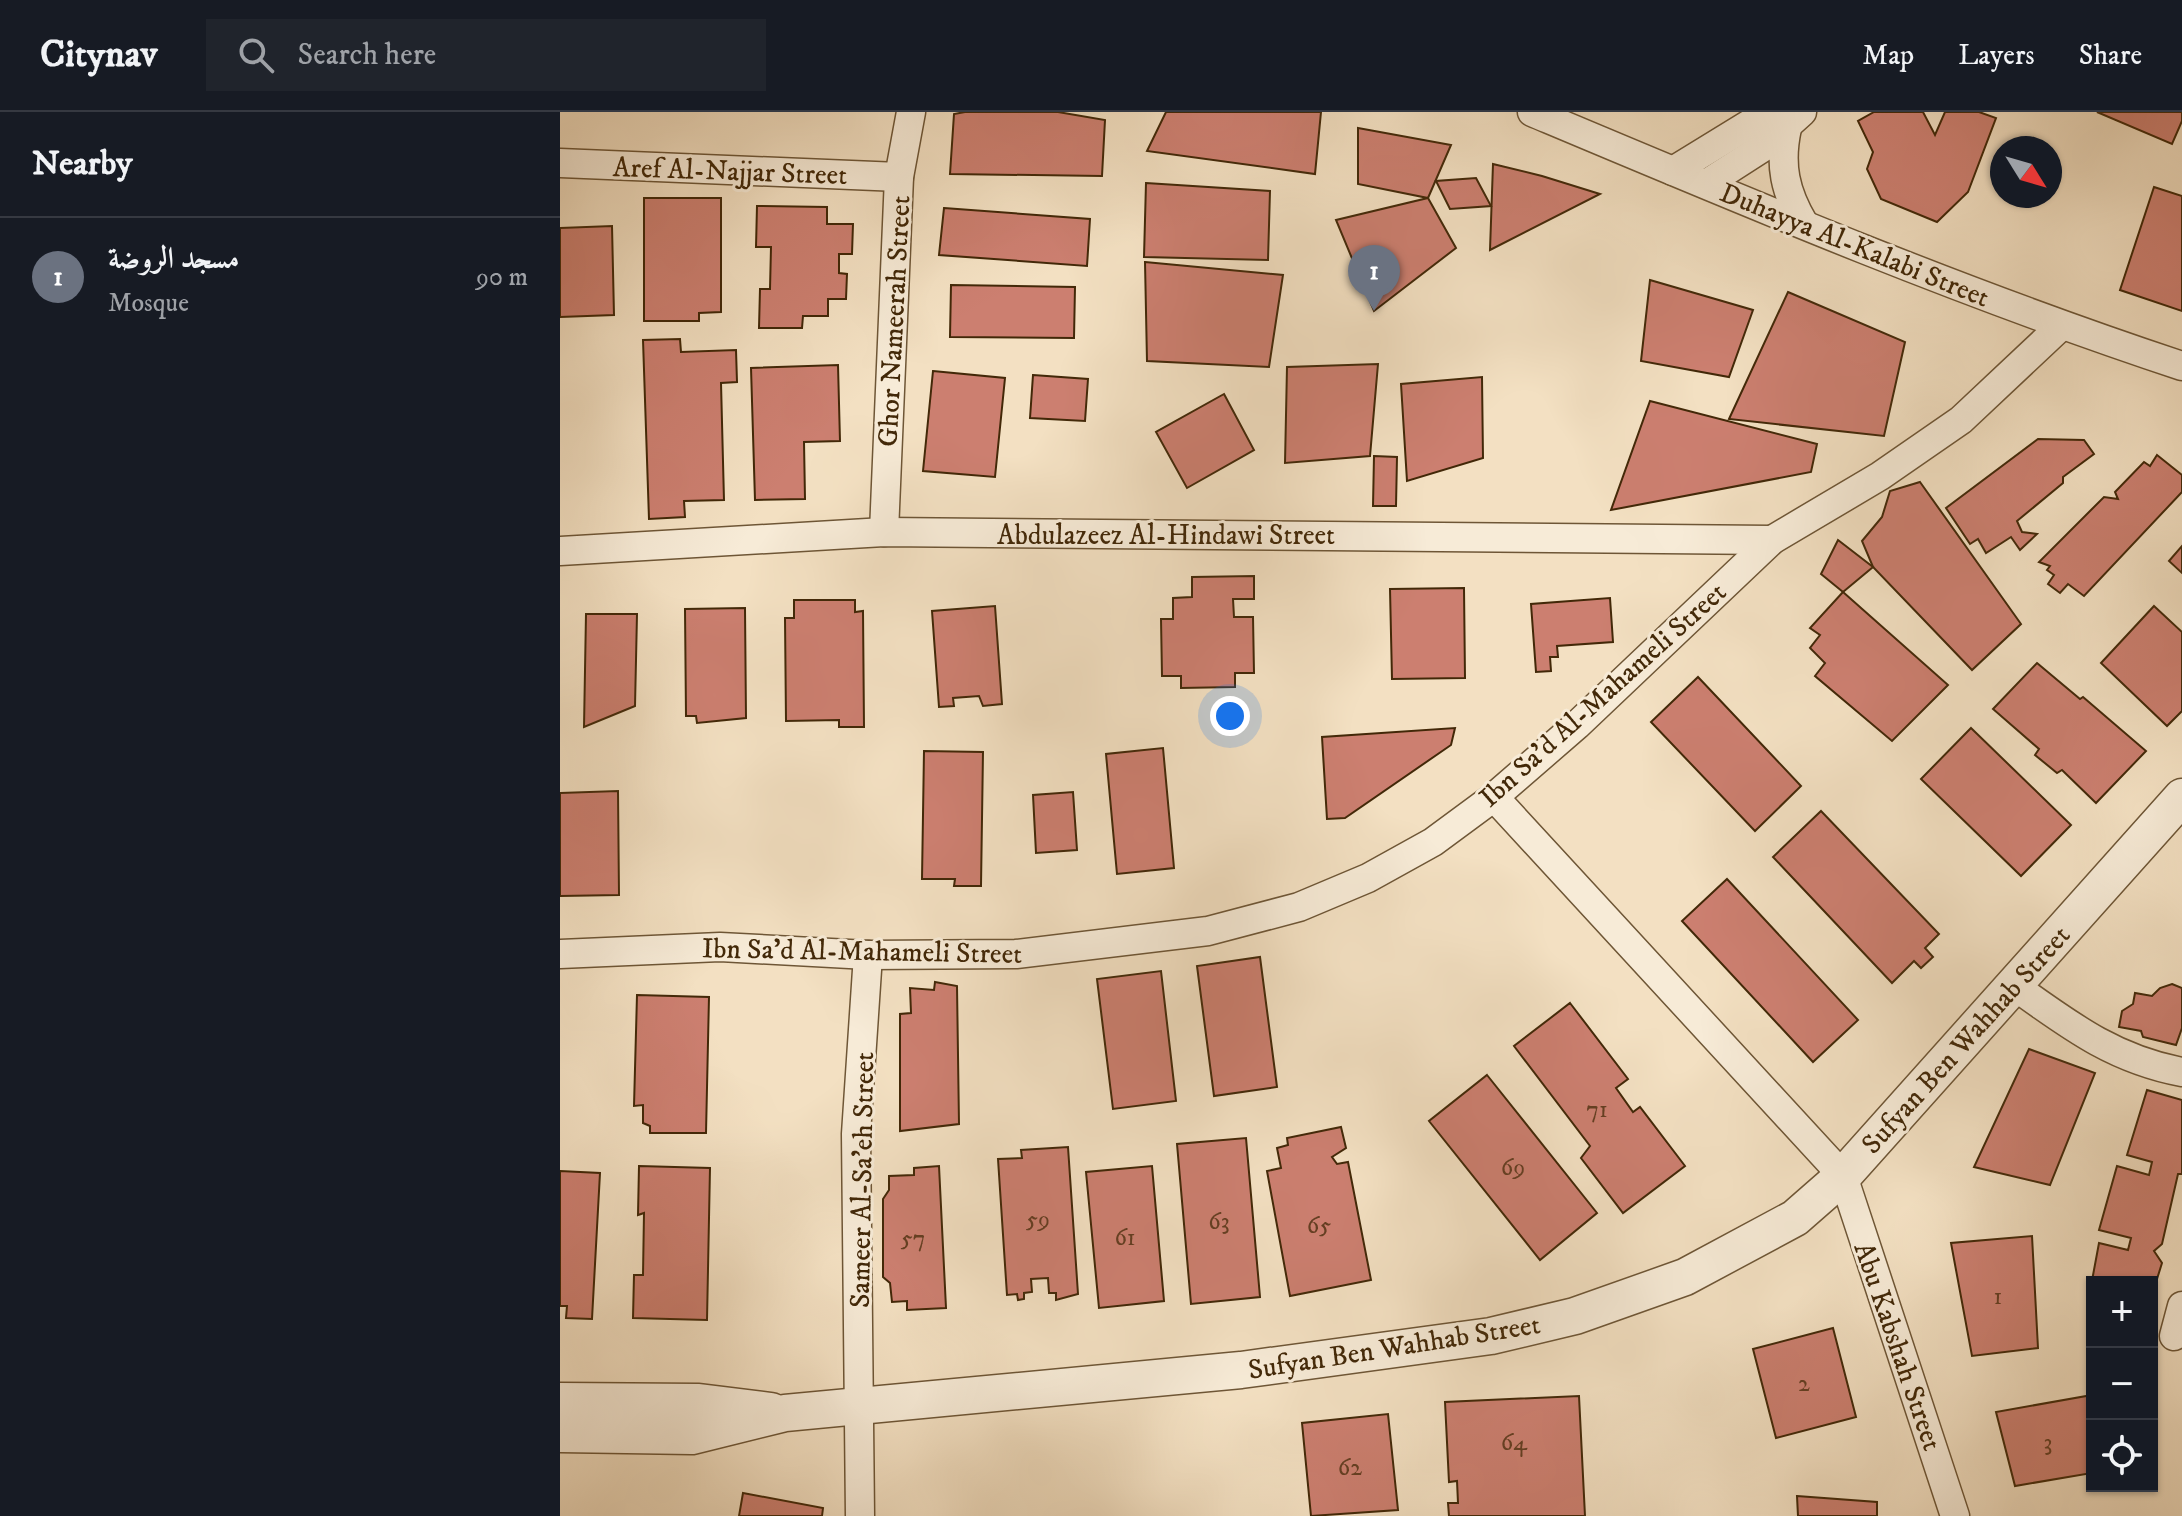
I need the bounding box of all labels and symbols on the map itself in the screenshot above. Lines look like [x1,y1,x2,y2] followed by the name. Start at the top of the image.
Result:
[1990,136,2062,208] north arrow
[612,150,848,193] street label: Aref Al-Najjar Street
[1715,175,1994,315] street label: Duhayya Al-Kalabi Street
[870,194,919,448] street label: Ghor Nameerah Street
[1348,245,1400,311] pin: 1
[997,518,1335,553] street label: Abdulazeez Al-Hindawi Street
[1472,575,1734,815] street label: Ibn Sa'd Al-Mahameli Street
[1210,696,1250,736] your location
[1854,919,2078,1161] street label: Sufyan Ben Wahhab Street
[702,931,1022,972] street label: Ibn Sa'd Al-Mahameli Street
[843,1052,882,1308] street label: Sameer Al-Sa'eh Street
[1586,1095,1608,1125] house number: 71
[1501,1153,1525,1183] house number: 69
[1026,1205,1050,1235] house number: 59
[1208,1207,1230,1237] house number: 63
[1307,1211,1331,1241] house number: 65
[1114,1223,1136,1253] house number: 61
[901,1224,925,1254] house number: 57
[1846,1238,1950,1455] street label: Abu Kabshah Street
[1994,1282,2002,1312] house number: 1
[1246,1307,1543,1388] street label: Sufyan Ben Wahhab Street
[1798,1369,1810,1399] house number: 2
[1501,1428,1528,1458] house number: 64
[2044,1428,2052,1458] house number: 3
[1338,1453,1362,1483] house number: 62

